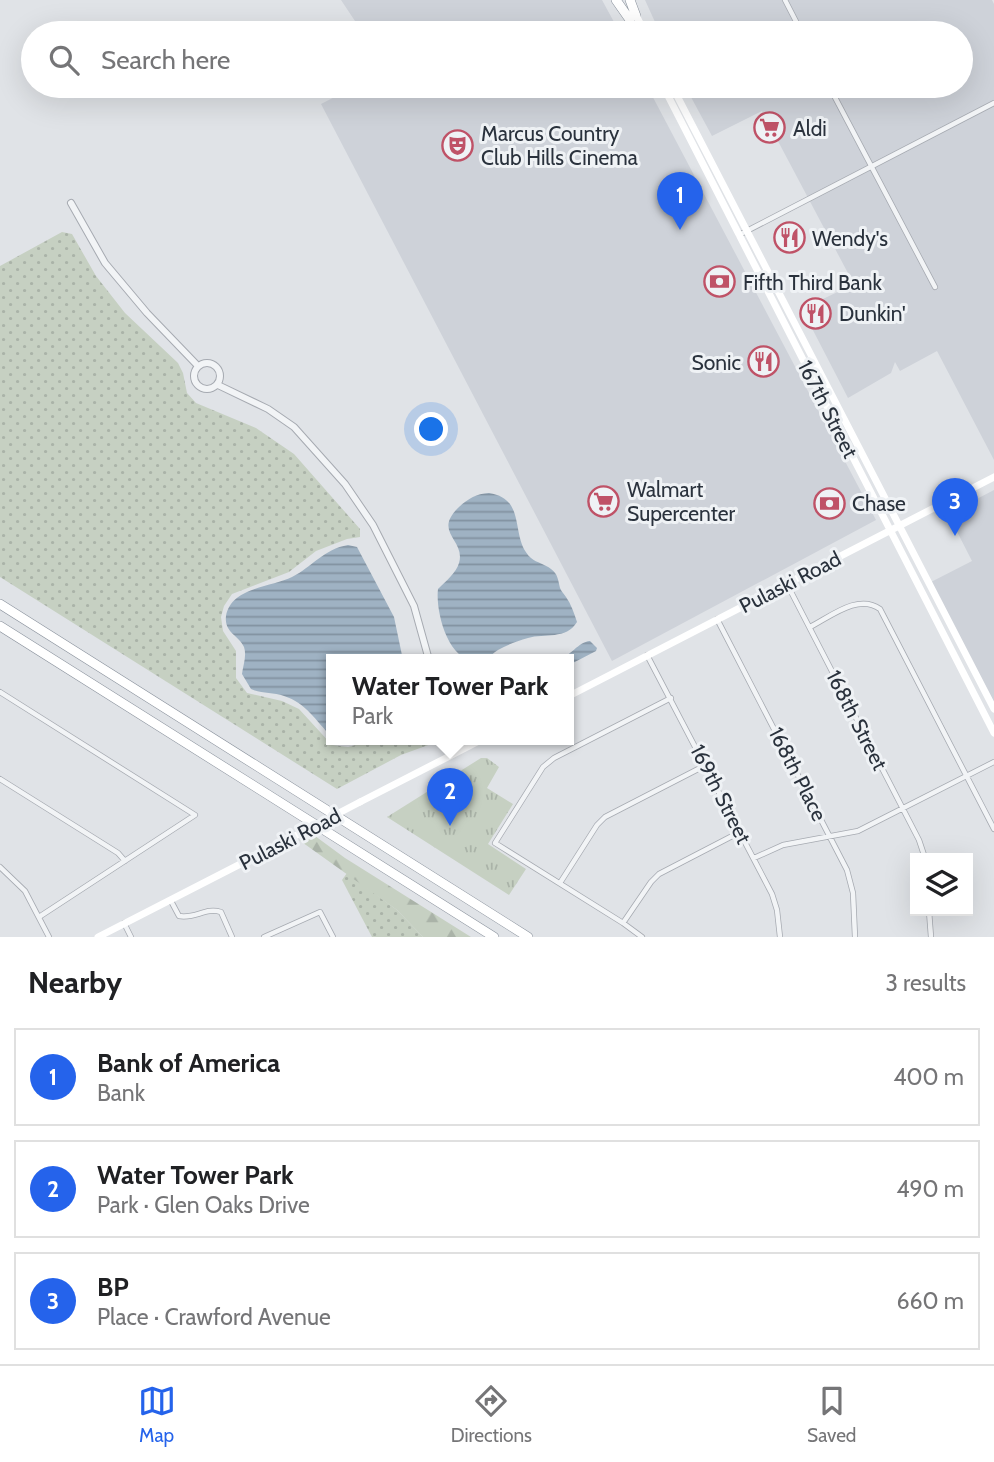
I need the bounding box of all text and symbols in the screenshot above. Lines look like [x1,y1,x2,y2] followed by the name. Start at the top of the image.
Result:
[21,21,973,98] search box
[45,41,83,79] icon: search
[101,44,230,76] text: Search here
[753,111,787,145] supermarket icon: Aldi
[793,116,827,141] place label: Aldi
[481,121,638,170] place label: Marcus Country Club Hills Cinema
[441,128,475,162] theatre icon: Marcus Country Club Hills Cinema
[657,172,703,230] pin: 1
[772,221,806,255] restaurant icon: Wendy's
[812,226,888,251] place label: Wendy's
[703,265,737,299] bank icon: Fifth Third Bank
[743,270,882,295] place label: Fifth Third Bank
[799,296,833,330] restaurant icon: Dunkin'
[839,301,906,326] place label: Dunkin'
[747,345,781,379] restaurant icon: Sonic
[691,350,741,375] place label: Sonic
[793,356,863,462] street label: 167th Street
[414,412,448,446] your location
[627,477,735,526] place label: Walmart Supercenter
[932,478,978,536] pin: 3
[587,484,621,518] supermarket icon: Walmart Supercenter
[812,486,846,520] bank icon: Chase
[852,491,906,516] place label: Chase
[735,546,845,618] street label: Pulaski Road
[326,654,574,745] popup
[821,666,893,774] street label: 168th Street
[352,670,548,702] text: Water Tower Park
[352,702,393,730] text: Park
[764,723,832,825] street label: 168th Place
[685,740,757,848] street label: 169th Street
[427,768,473,826] pin: 2
[235,803,345,875] street label: Pulaski Road
[910,853,973,916] map controls
[910,853,973,916] button: layers
[28,964,122,1001] text: Nearby
[885,969,966,997] text: 3 results
[97,1047,280,1079] text: Bank of America
[49,1063,57,1091] text: 1
[893,1063,964,1091] text: 400 m
[97,1079,145,1107] text: Bank
[97,1159,294,1191] text: Water Tower Park
[47,1175,59,1203] text: 2
[896,1175,964,1203] text: 490 m
[97,1191,310,1219] text: Park · Glen Oaks Drive
[97,1271,129,1303] text: BP
[47,1287,59,1315] text: 3
[896,1287,964,1315] text: 660 m
[97,1303,331,1331] text: Place · Crawford Avenue
[138,1382,176,1447] tab: Map
[451,1382,532,1447] tab: Directions
[807,1382,856,1447] tab: Saved

